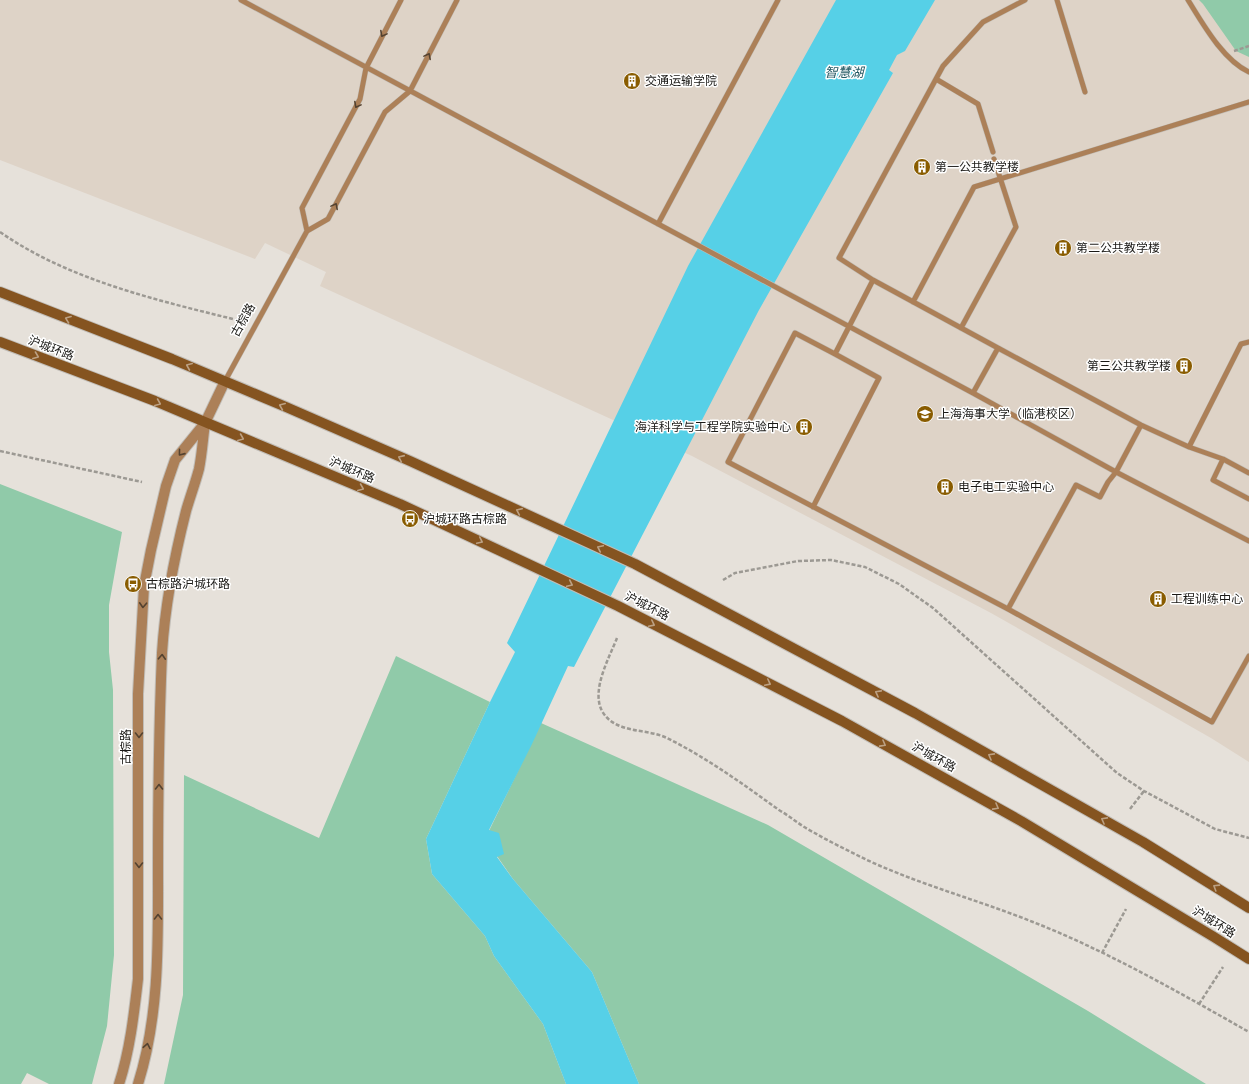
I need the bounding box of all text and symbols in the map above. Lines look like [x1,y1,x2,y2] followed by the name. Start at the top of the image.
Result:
[381,30,388,37] one-way arrow
[423,53,430,60] one-way arrow
[824,65,865,80] water label: 智慧湖
[622,71,642,91] building icon: 交通运输学院
[645,74,717,88] place label: 交通运输学院
[354,101,361,108] one-way arrow
[912,157,932,177] building icon: 第一公共教学楼
[935,160,1019,174] place label: 第一公共教学楼
[330,203,338,210] one-way arrow
[1053,238,1073,258] building icon: 第二公共教学楼
[1076,241,1160,255] place label: 第二公共教学楼
[228,301,258,339] street label: 古棕路
[64,315,71,323] one-way arrow
[26,333,76,363] street label: 沪城环路
[33,352,40,360] one-way arrow
[1174,356,1194,376] building icon: 第三公共教学楼
[1087,359,1171,373] place label: 第三公共教学楼
[185,363,193,371] one-way arrow
[154,398,161,406] one-way arrow
[278,402,285,410] one-way arrow
[915,404,935,424] school or university icon: 上海海事大学（临港校区）
[938,407,1082,421] place label: 上海海事大学（临港校区）
[794,417,814,437] building icon: 海洋科学与工程学院实验中心
[635,420,791,434] place label: 海洋科学与工程学院实验中心
[237,433,245,441] one-way arrow
[178,449,185,456] one-way arrow
[327,454,377,486] street label: 沪城环路
[398,454,405,462] one-way arrow
[935,477,955,497] building icon: 电子电工实验中心
[958,480,1054,494] place label: 电子电工实验中心
[357,483,365,491] one-way arrow
[516,508,524,516] one-way arrow
[400,509,420,529] bus stop icon: 沪城环路古棕路
[423,512,507,526] place label: 沪城环路古棕路
[475,536,483,544] one-way arrow
[597,545,604,553] one-way arrow
[123,574,143,594] bus stop icon: 古棕路沪城环路
[146,577,230,591] place label: 古棕路沪城环路
[565,579,573,587] one-way arrow
[622,589,672,623] street label: 沪城环路
[1148,589,1168,609] building icon: 工程训练中心
[1171,592,1243,606] place label: 工程训练中心
[138,602,147,608] one-way arrow
[648,619,656,627] one-way arrow
[158,654,166,660] one-way arrow
[764,678,771,686] one-way arrow
[874,691,882,698] one-way arrow
[119,729,133,765] street label: 古棕路
[135,732,143,738] one-way arrow
[879,739,886,747] one-way arrow
[910,739,958,775] street label: 沪城环路
[988,754,995,761] one-way arrow
[155,784,163,790] one-way arrow
[992,803,1000,810] one-way arrow
[1101,818,1109,825] one-way arrow
[135,862,143,868] one-way arrow
[1213,884,1220,892] one-way arrow
[1190,903,1238,941] street label: 沪城环路
[154,914,162,920] one-way arrow
[142,1043,151,1049] one-way arrow

